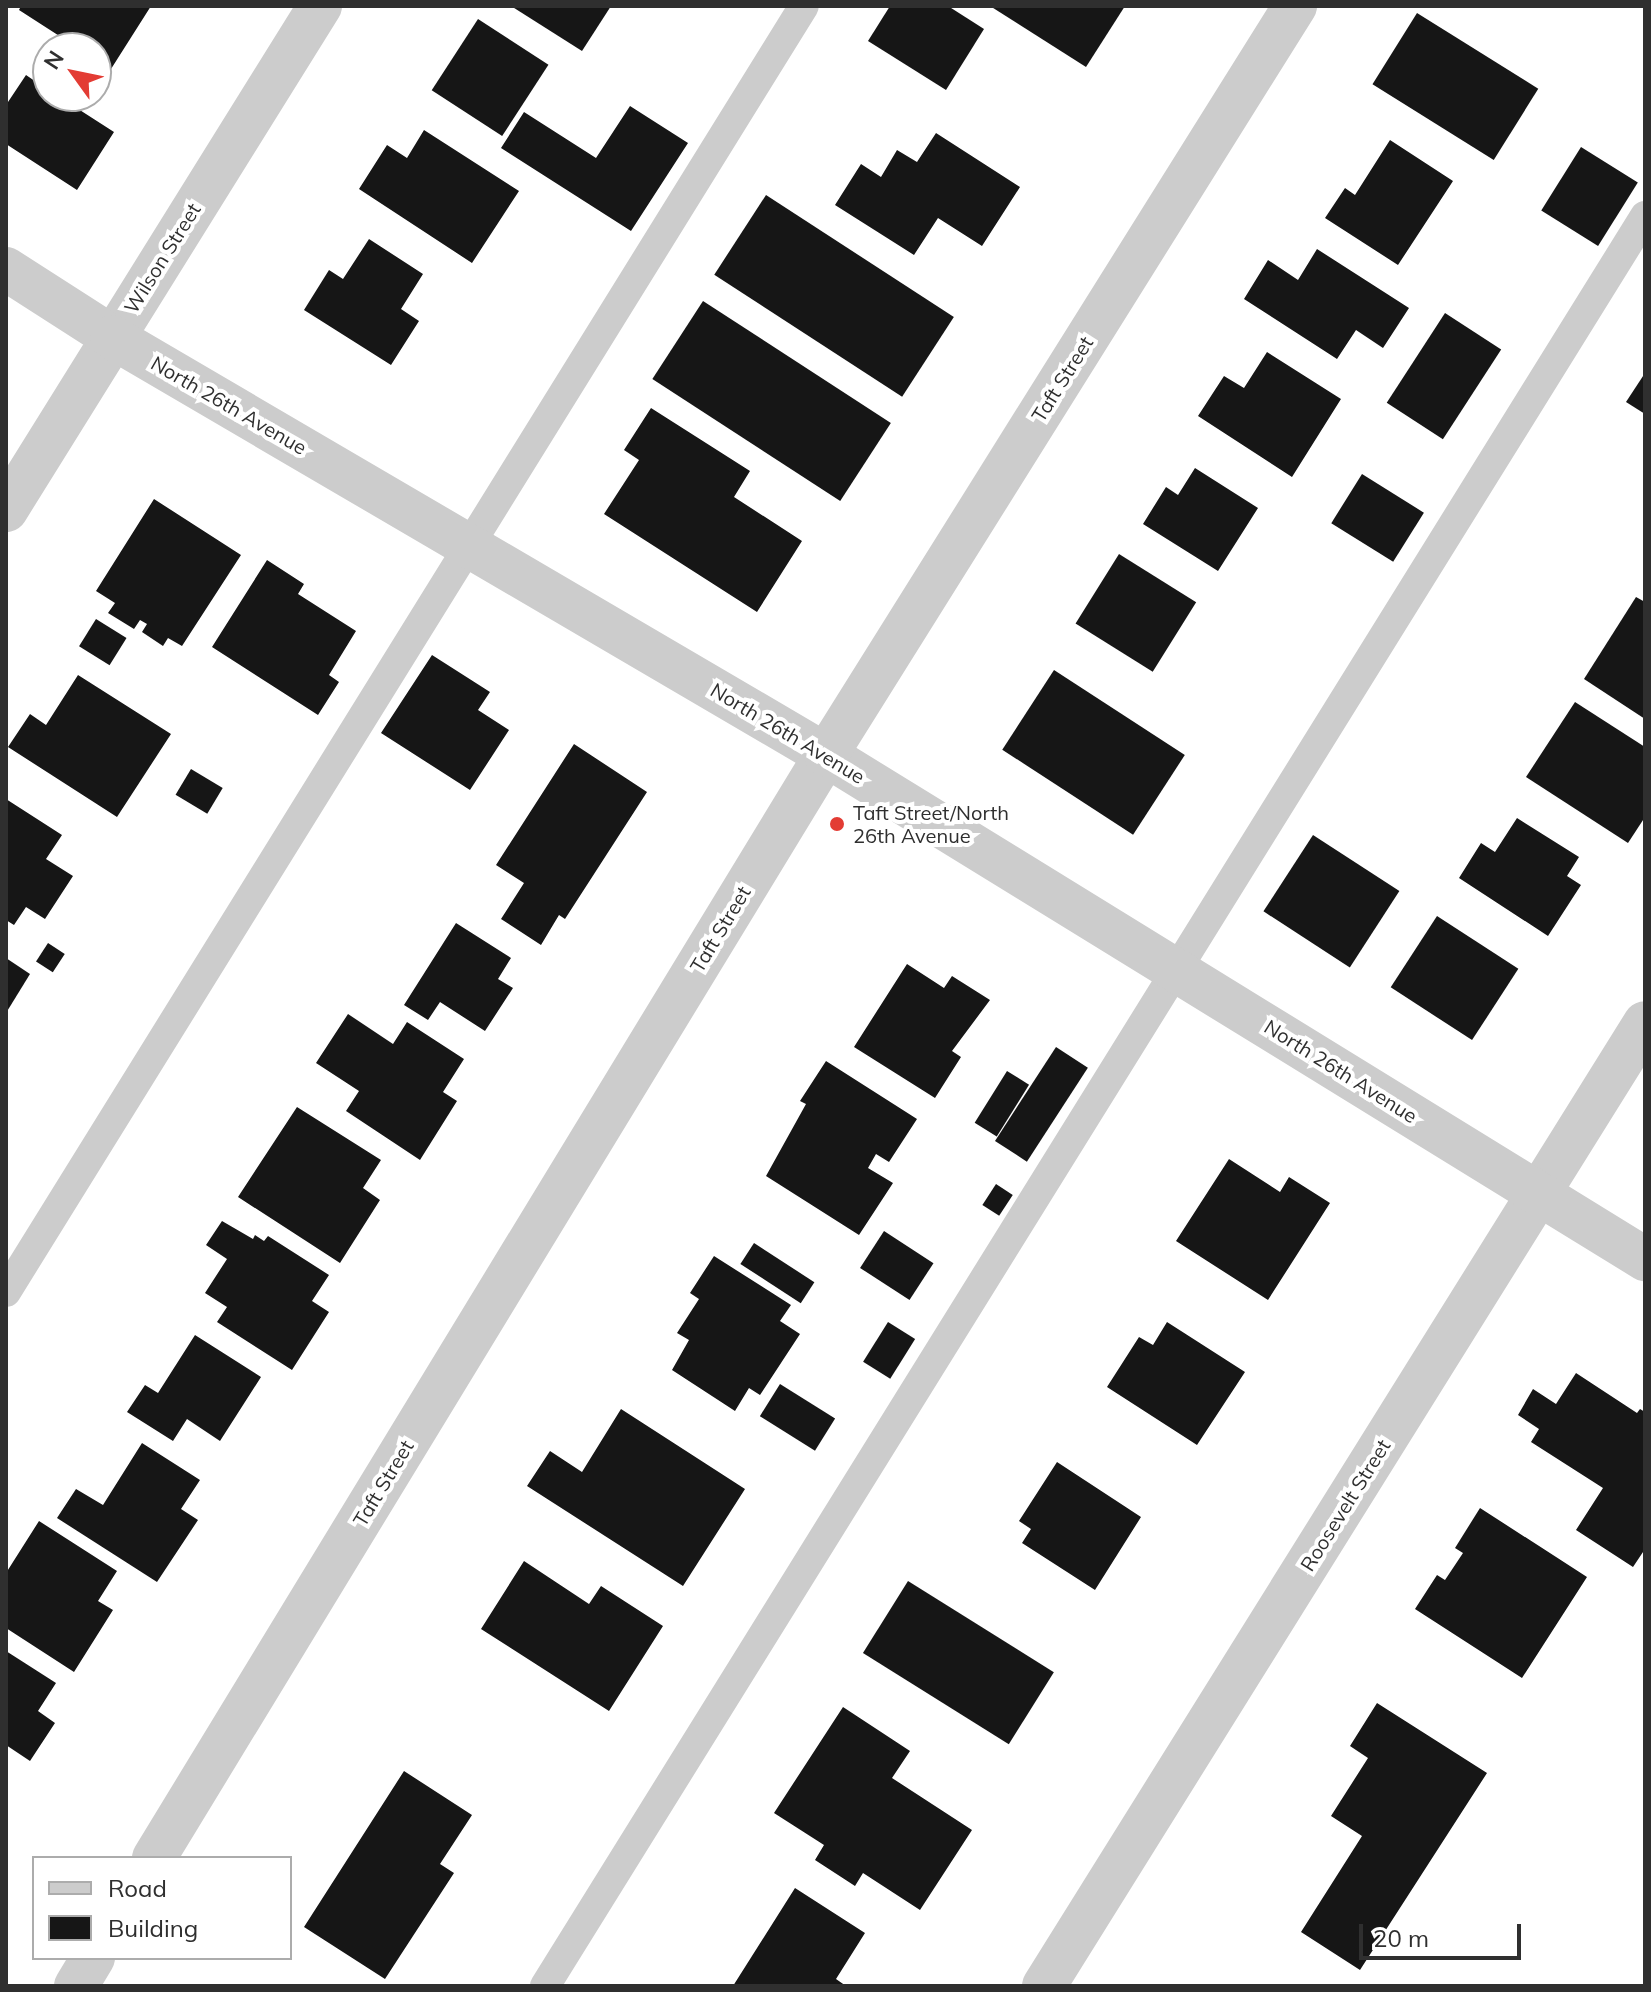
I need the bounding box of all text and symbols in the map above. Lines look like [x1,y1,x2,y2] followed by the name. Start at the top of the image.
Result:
[32,32,112,112] north arrow
[37,45,70,75] text: N
[119,198,205,318] street label: Wilson Street
[1026,332,1098,426] street label: Taft Street
[147,351,311,459] street label: North 26th Avenue
[707,677,869,789] street label: North 26th Avenue
[853,800,1009,847] place label: Taft Street/North 26th Avenue
[828,815,846,833] marker: Taft Street/North 26th Avenue
[685,882,755,976] street label: Taft Street
[1260,1014,1422,1128] street label: North 26th Avenue
[1295,1435,1395,1575] street label: Roosevelt Street
[348,1436,418,1530] street label: Taft Street
[32,1856,292,1960] legend
[108,1873,167,1903] text: Road
[1363,1908,1525,1958] scale bar
[108,1913,198,1943] text: Building
[1373,1923,1429,1953] text: 20 m

